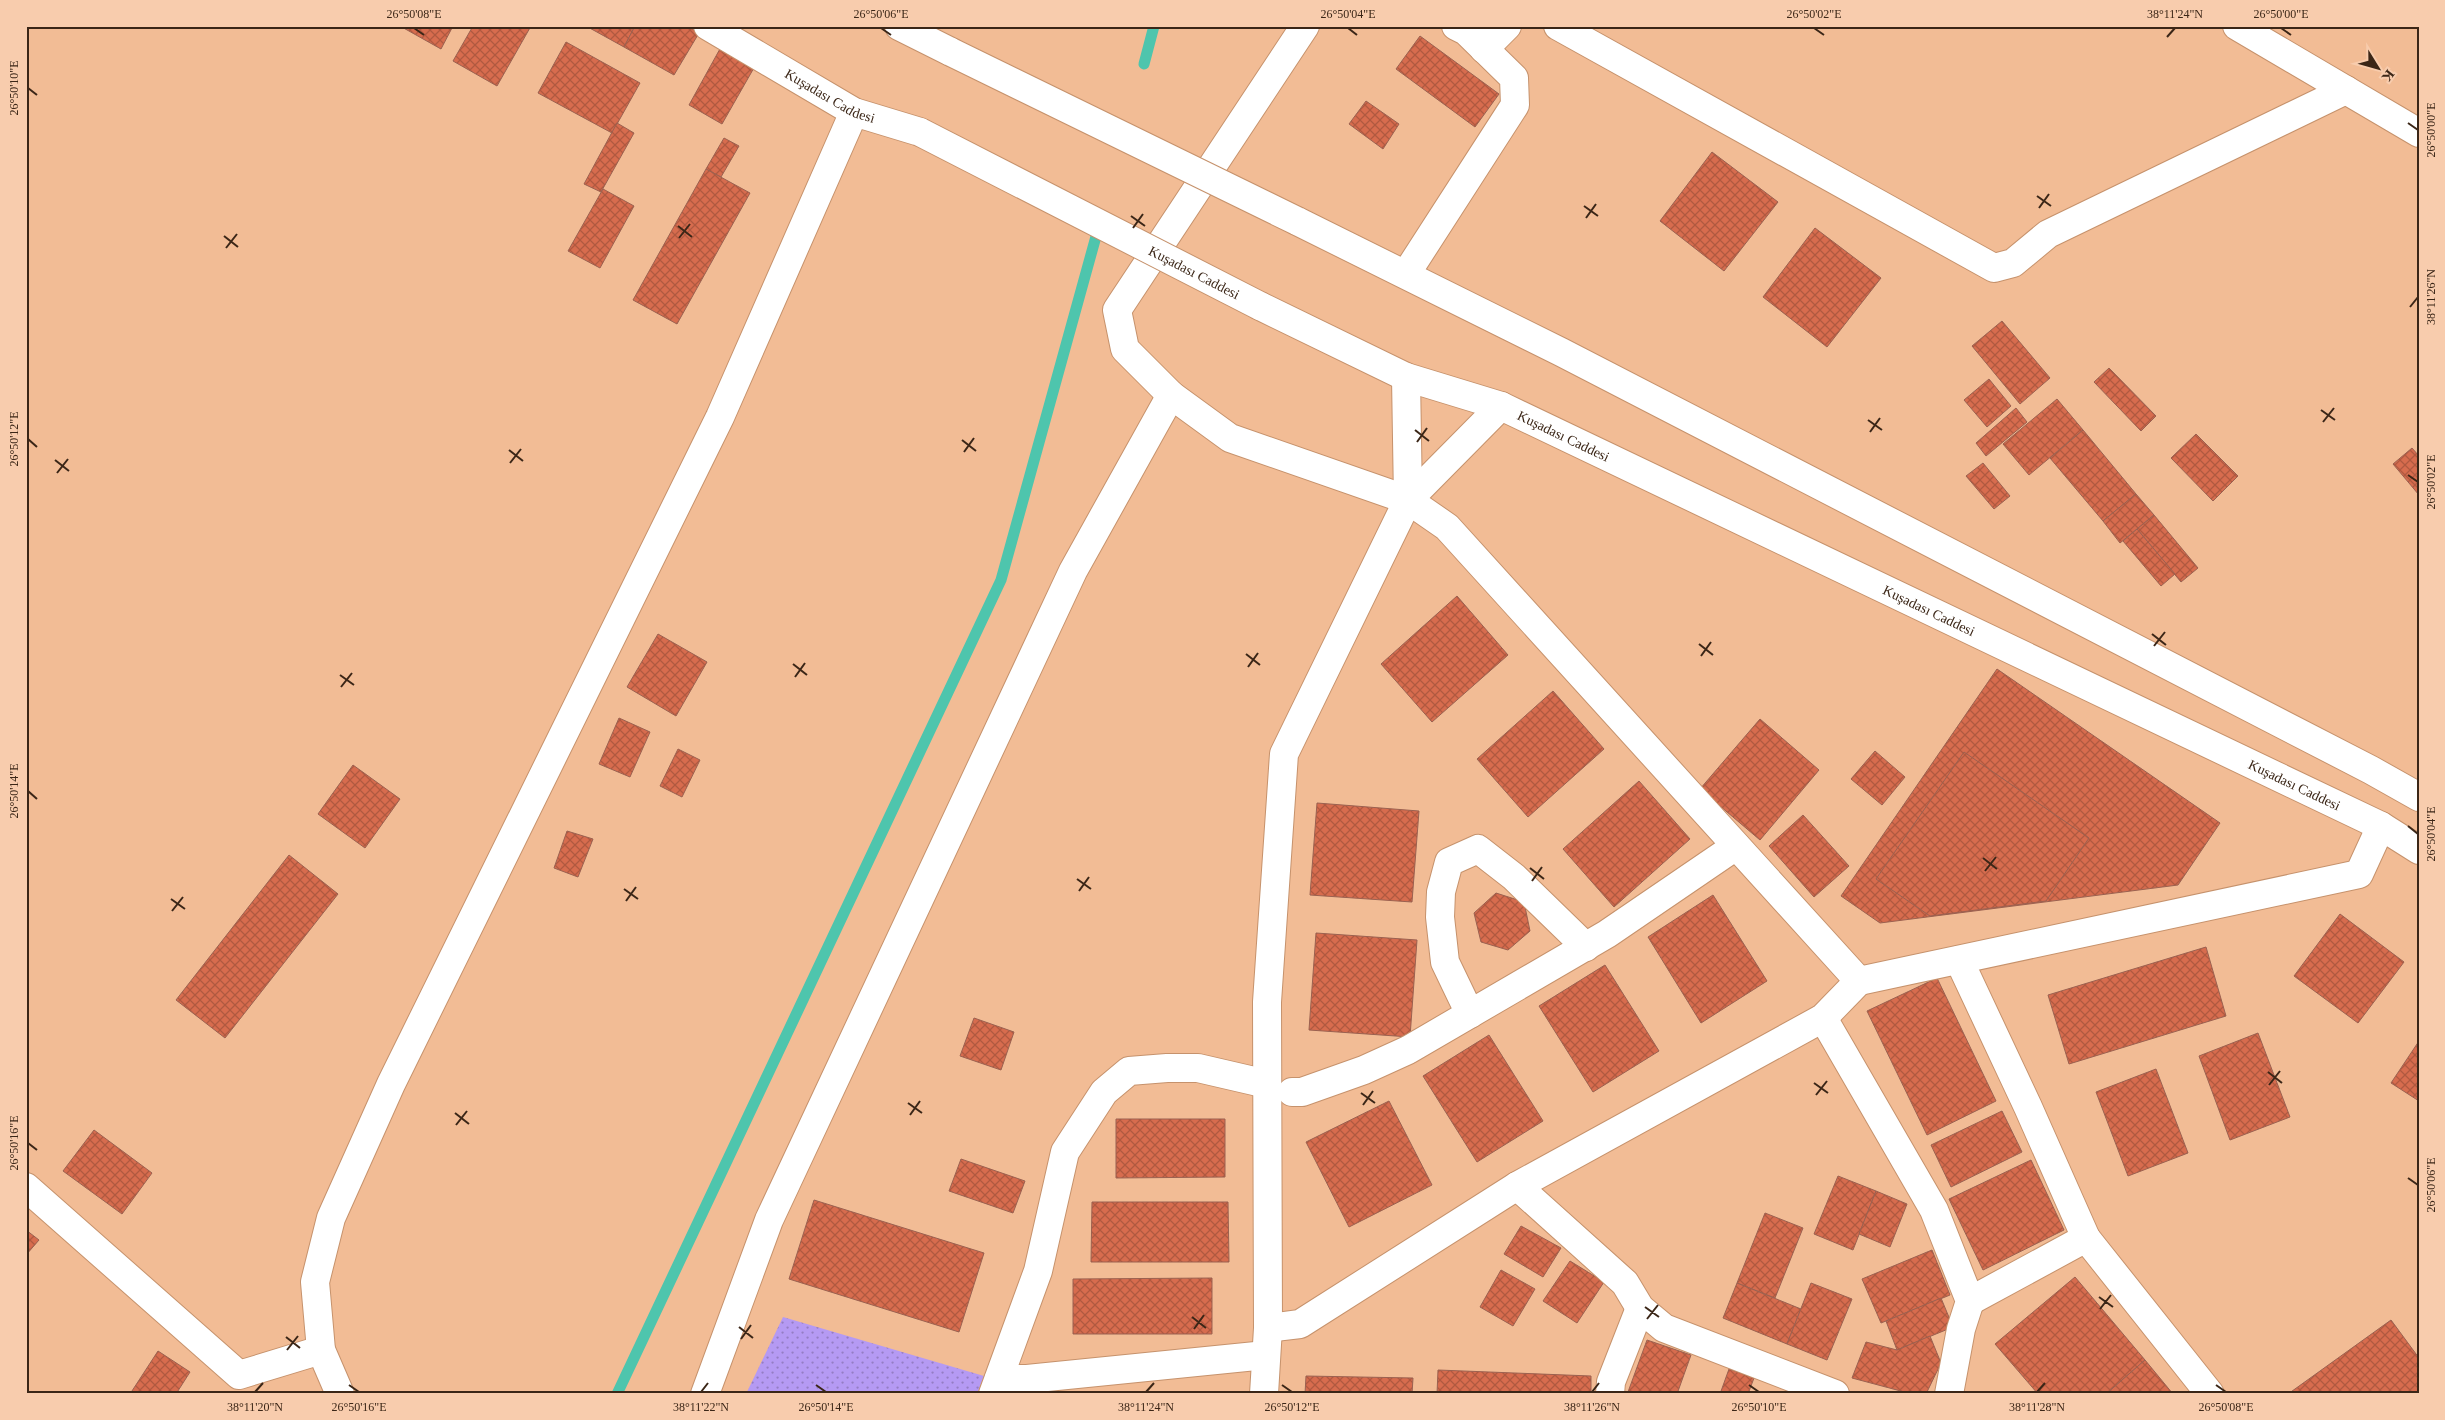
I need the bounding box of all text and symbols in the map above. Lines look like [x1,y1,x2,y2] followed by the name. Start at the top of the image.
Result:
[386,7,442,21] text: 26°50'08"E
[853,7,909,21] text: 26°50'06"E
[1320,7,1376,21] text: 26°50'04"E
[1786,7,1842,21] text: 26°50'02"E
[2147,7,2203,21] text: 38°11'24"N
[2253,7,2309,21] text: 26°50'00"E
[2352,42,2402,92] north arrow
[7,60,21,116] text: 26°50'10"E
[782,66,877,126] street label: Kuşadası Caddesi
[2379,67,2397,84] text: K
[2424,102,2438,158] text: 26°50'00"E
[1146,243,1242,302] street label: Kuşadası Caddesi
[2424,269,2438,325] text: 38°11'26"N
[1515,408,1612,465] street label: Kuşadası Caddesi
[7,411,21,467] text: 26°50'12"E
[2424,454,2438,510] text: 26°50'02"E
[1881,582,1977,639] street label: Kuşadası Caddesi
[2246,757,2343,814] street label: Kuşadası Caddesi
[7,763,21,819] text: 26°50'14"E
[2424,806,2438,862] text: 26°50'04"E
[7,1115,21,1171] text: 26°50'16"E
[2424,1157,2438,1213] text: 26°50'06"E
[227,1400,283,1414] text: 38°11'20"N
[331,1400,387,1414] text: 26°50'16"E
[673,1400,729,1414] text: 38°11'22"N
[798,1400,854,1414] text: 26°50'14"E
[1118,1400,1174,1414] text: 38°11'24"N
[1264,1400,1320,1414] text: 26°50'12"E
[1564,1400,1620,1414] text: 38°11'26"N
[1731,1400,1787,1414] text: 26°50'10"E
[2009,1400,2065,1414] text: 38°11'28"N
[2198,1400,2254,1414] text: 26°50'08"E

